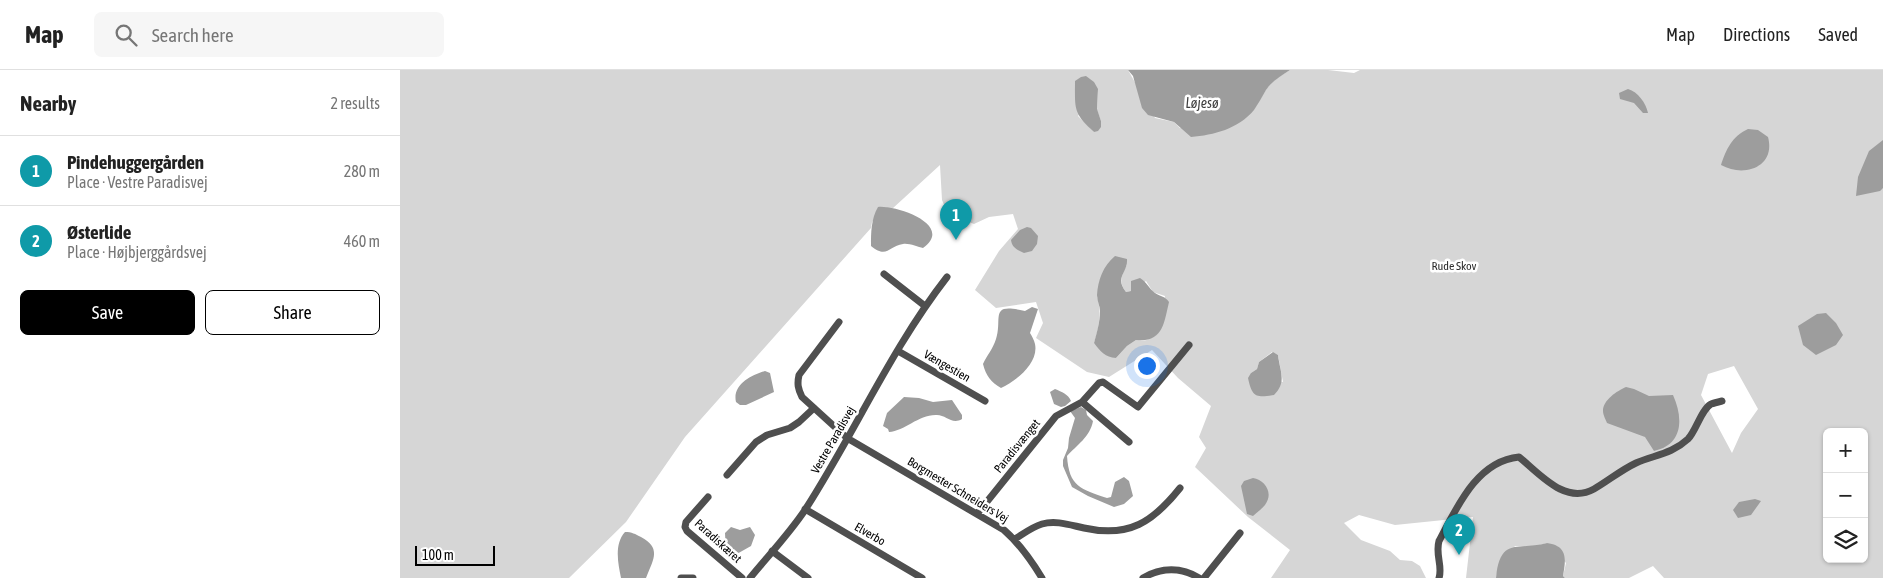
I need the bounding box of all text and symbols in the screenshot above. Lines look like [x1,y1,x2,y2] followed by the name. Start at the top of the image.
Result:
[94,12,444,57] search box
[25,21,64,48] text: Map
[112,21,140,49] icon: search
[152,24,234,46] text: Search here
[1666,24,1695,45] text: Map
[1723,24,1790,45] text: Directions
[1818,24,1858,45] text: Saved
[20,91,76,115] text: Nearby
[330,94,380,112] text: 2 results
[1185,95,1219,111] water label: Løjesø
[67,151,204,173] text: Pindehuggergården
[32,162,40,180] text: 1
[344,162,380,180] text: 280 m
[67,173,208,191] text: Place · Vestre Paradisvej
[940,199,972,240] pin: 1
[67,221,131,243] text: Østerlide
[32,232,40,250] text: 2
[344,232,380,250] text: 460 m
[67,243,207,261] text: Place · Højbjerggårdsvej
[1431,259,1477,273] park label: Rude Skov
[20,290,195,335] button: Save
[205,290,380,335] button: Share
[921,347,973,385] street label: Vængestien
[1134,353,1160,379] your location
[808,404,858,476] street label: Vestre Paradisvej
[991,416,1043,476] street label: Paradisvænget
[1823,428,1868,563] map controls
[1823,428,1868,473] button: +
[905,454,1011,526] street label: Borgmester Schneiders Vej
[1823,473,1868,518] button: −
[1443,514,1475,555] pin: 2
[692,516,745,566] street label: Paradiskæret
[1823,518,1868,563] button: layers
[852,520,888,549] street label: Elverbo
[415,543,495,566] scale bar
[422,547,454,563] text: 100 m

